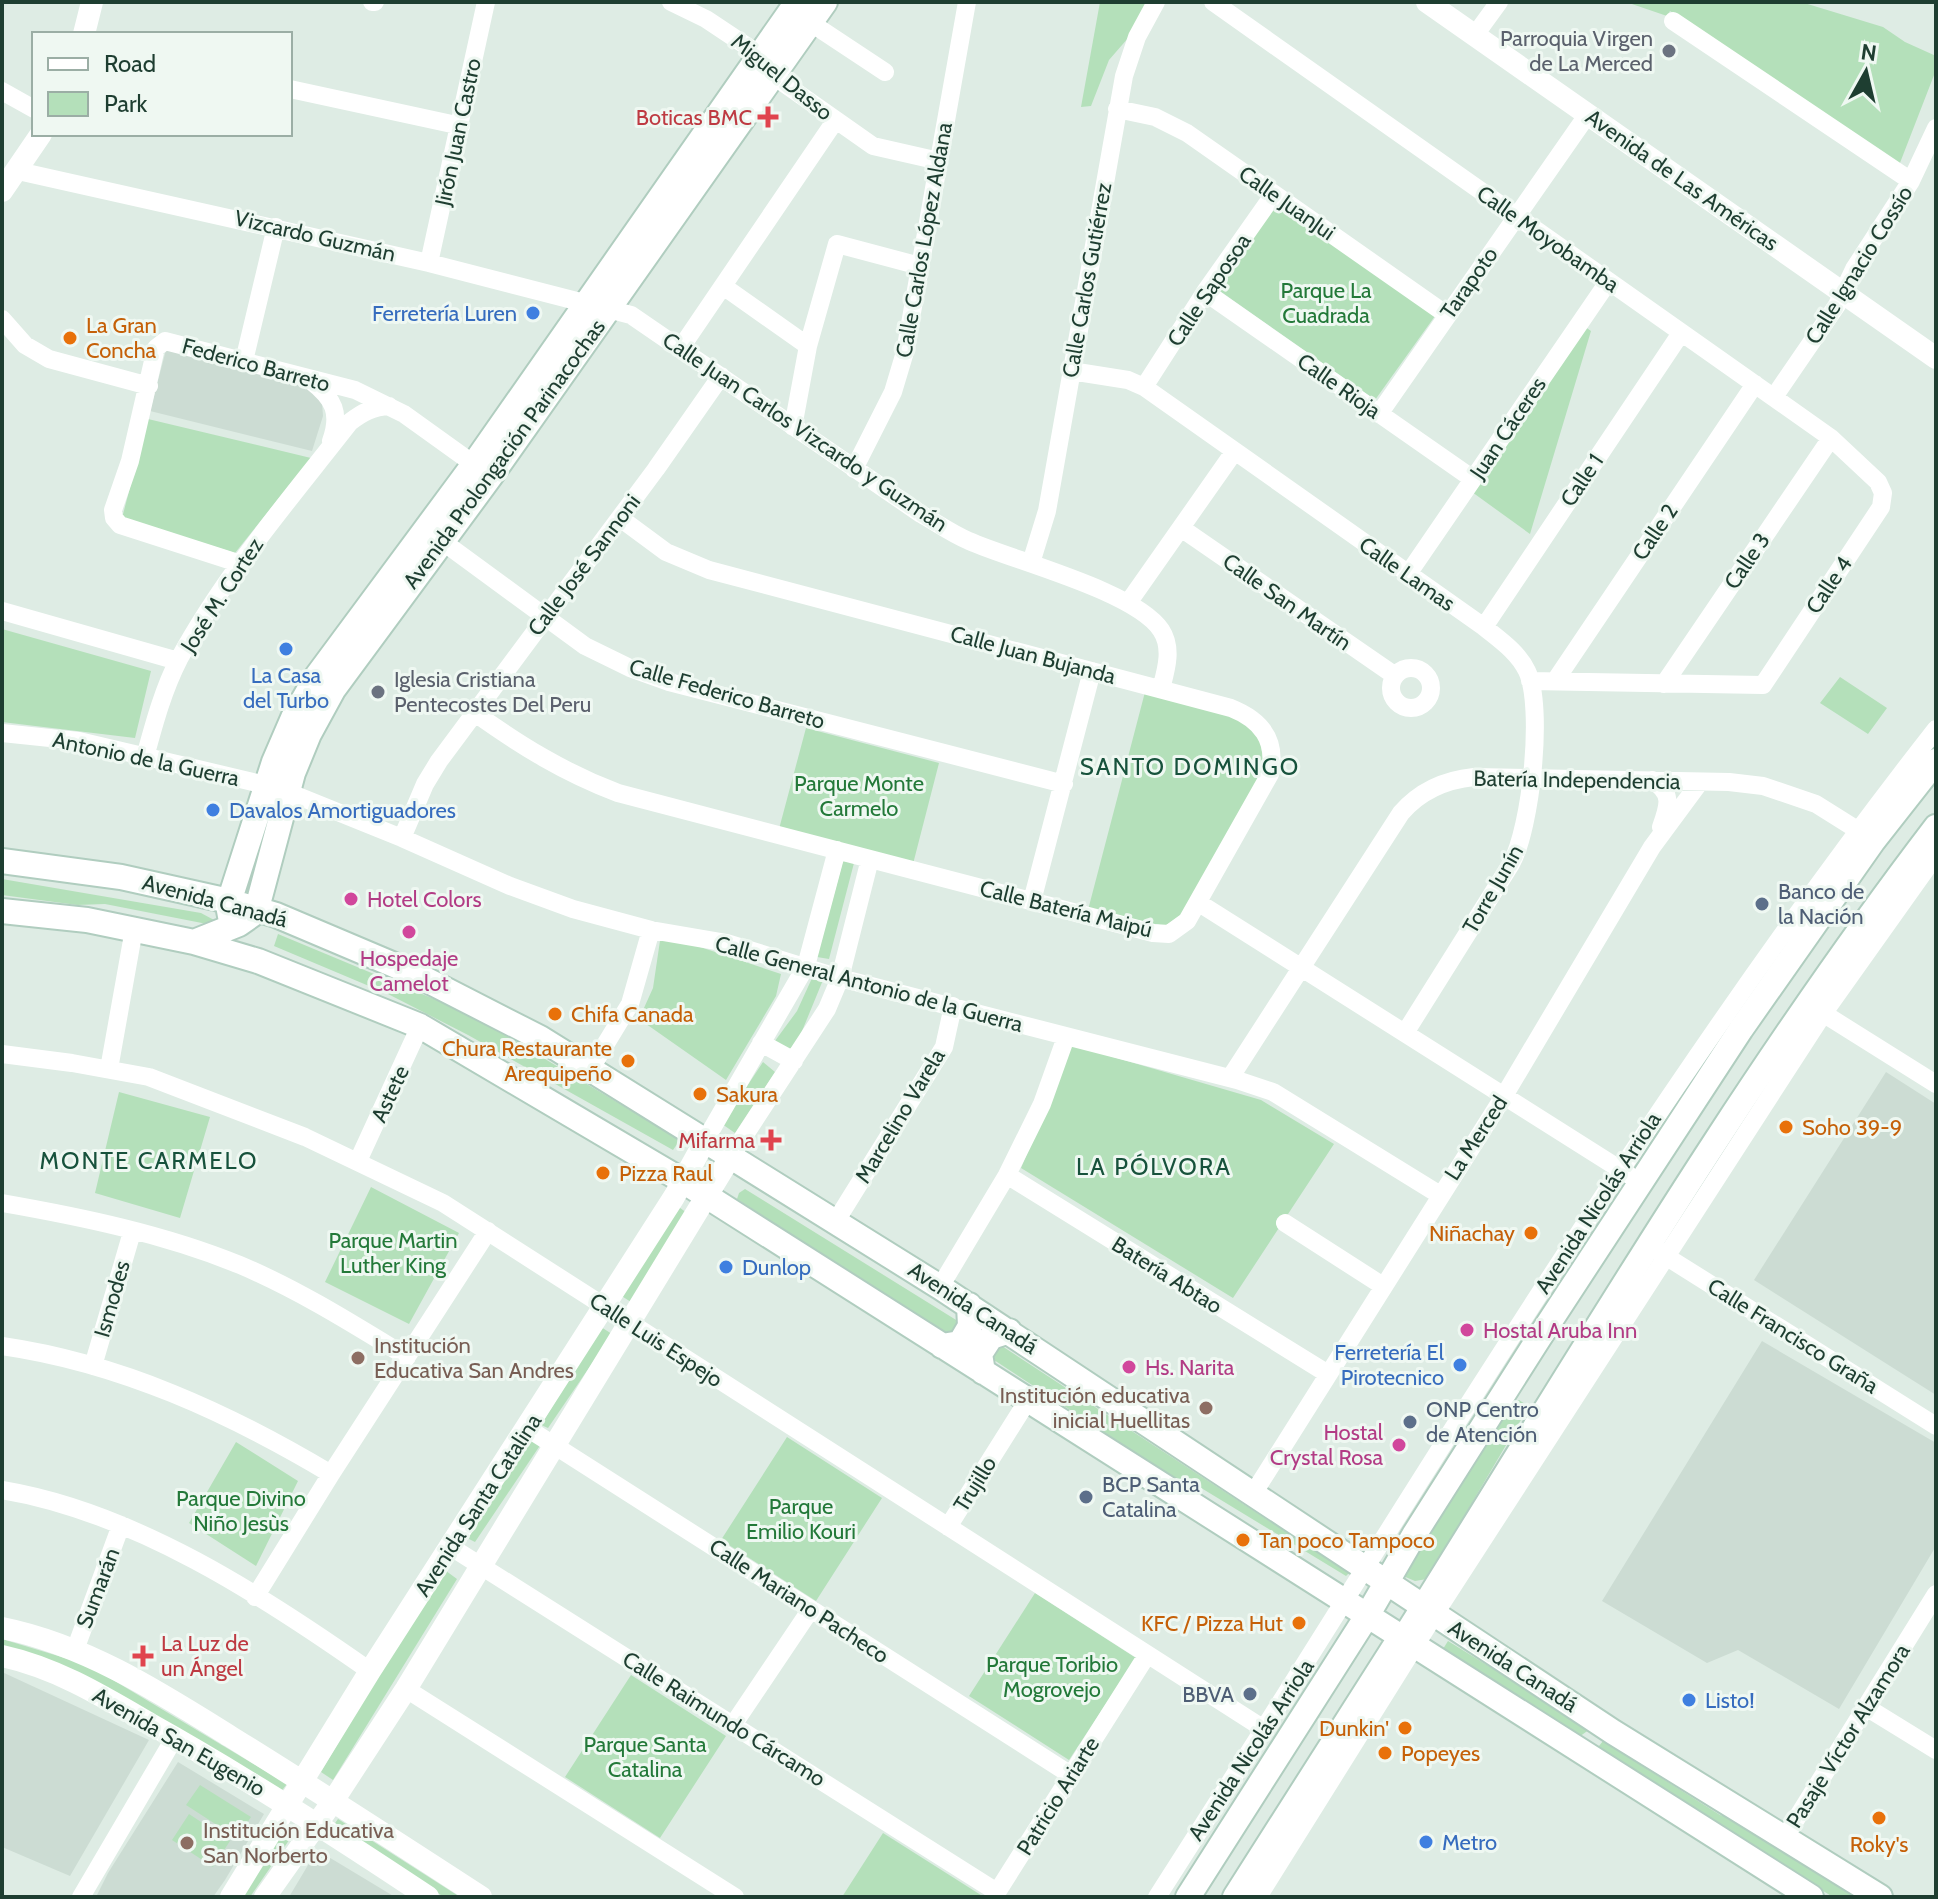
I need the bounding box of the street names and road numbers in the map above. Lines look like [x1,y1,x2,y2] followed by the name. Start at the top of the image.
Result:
[726,28,838,126] street label: Miguel Dasso
[429,56,487,209] street label: Jirón Juan Castro
[1581,103,1783,257] street label: Avenida de Las Américas
[890,120,958,360] street label: Calle Carlos López Aldana
[1234,160,1340,246] street label: Calle JuanJui
[1057,180,1117,380] street label: Calle Carlos Gutiérrez
[1471,180,1625,298] street label: Calle Moyobamba
[1799,181,1919,349] street label: Calle Ignacio Cossío
[232,204,398,268] street label: Vizcardo Guzmán
[1161,228,1257,351] street label: Calle Saposoa
[1434,242,1504,324] street label: Tarapoto
[397,314,611,594] street label: Avenida Prolongación Parinacochas
[657,326,953,538] street label: Calle Juan Carlos Vizcardo y Guzmán
[179,332,333,398] street label: Federico Barreto
[1292,347,1386,425] street label: Calle Rioja
[1464,372,1552,485] street label: Juan Cáceres
[1555,448,1609,512] street label: Calle 1
[522,489,646,641] street label: Calle José Sannoni
[1626,499,1684,565] street label: Calle 2
[1718,528,1776,594] street label: Calle 3
[1354,531,1460,617] street label: Calle Lamas
[174,533,269,658] street label: José M. Cortez
[1217,548,1357,656] street label: Calle San Martín
[1800,551,1858,619] street label: Calle 4
[947,620,1119,690] street label: Calle Juan Bujanda
[626,653,828,735] street label: Calle Federico Barreto
[50,726,242,792] street label: Antonio de la Guerra
[1473,765,1681,795] street label: Batería Independencia
[1457,840,1529,938] street label: Torre Junín
[139,869,291,933] street label: Avenida Canadá
[977,875,1155,943] street label: Calle Batería Maipú
[712,930,1026,1038] street label: Calle General Antonio de la Guerra
[849,1044,951,1188] street label: Marcelino Varela
[365,1061,415,1127] street label: Astete
[1439,1091,1513,1185] street label: La Merced
[1529,1107,1667,1299] street label: Avenida Nicolás Arriola
[1107,1230,1227,1320] street label: Batería Abtao
[903,1256,1043,1360] street label: Avenida Canadá
[88,1258,136,1340] street label: Ismodes
[1703,1273,1884,1400] street label: Calle Francisco Graña
[584,1287,728,1393] street label: Calle Luis Espejo
[409,1408,547,1601] street label: Avenida Santa Catalina
[948,1451,1002,1517] street label: Trujillo
[704,1533,894,1669] street label: Calle Mariano Pacheco
[70,1544,126,1632] street label: Sumarán
[1443,1614,1583,1718] street label: Avenida Canadá
[1780,1639,1916,1833] street label: Pasaje Víctor Alzamora
[618,1646,830,1792] street label: Calle Raimundo Cárcamo
[1182,1654,1320,1846] street label: Avenida Nicolás Arriola
[88,1682,270,1802] street label: Avenida San Eugenio
[1011,1732,1105,1860] street label: Patricio Ariarte

